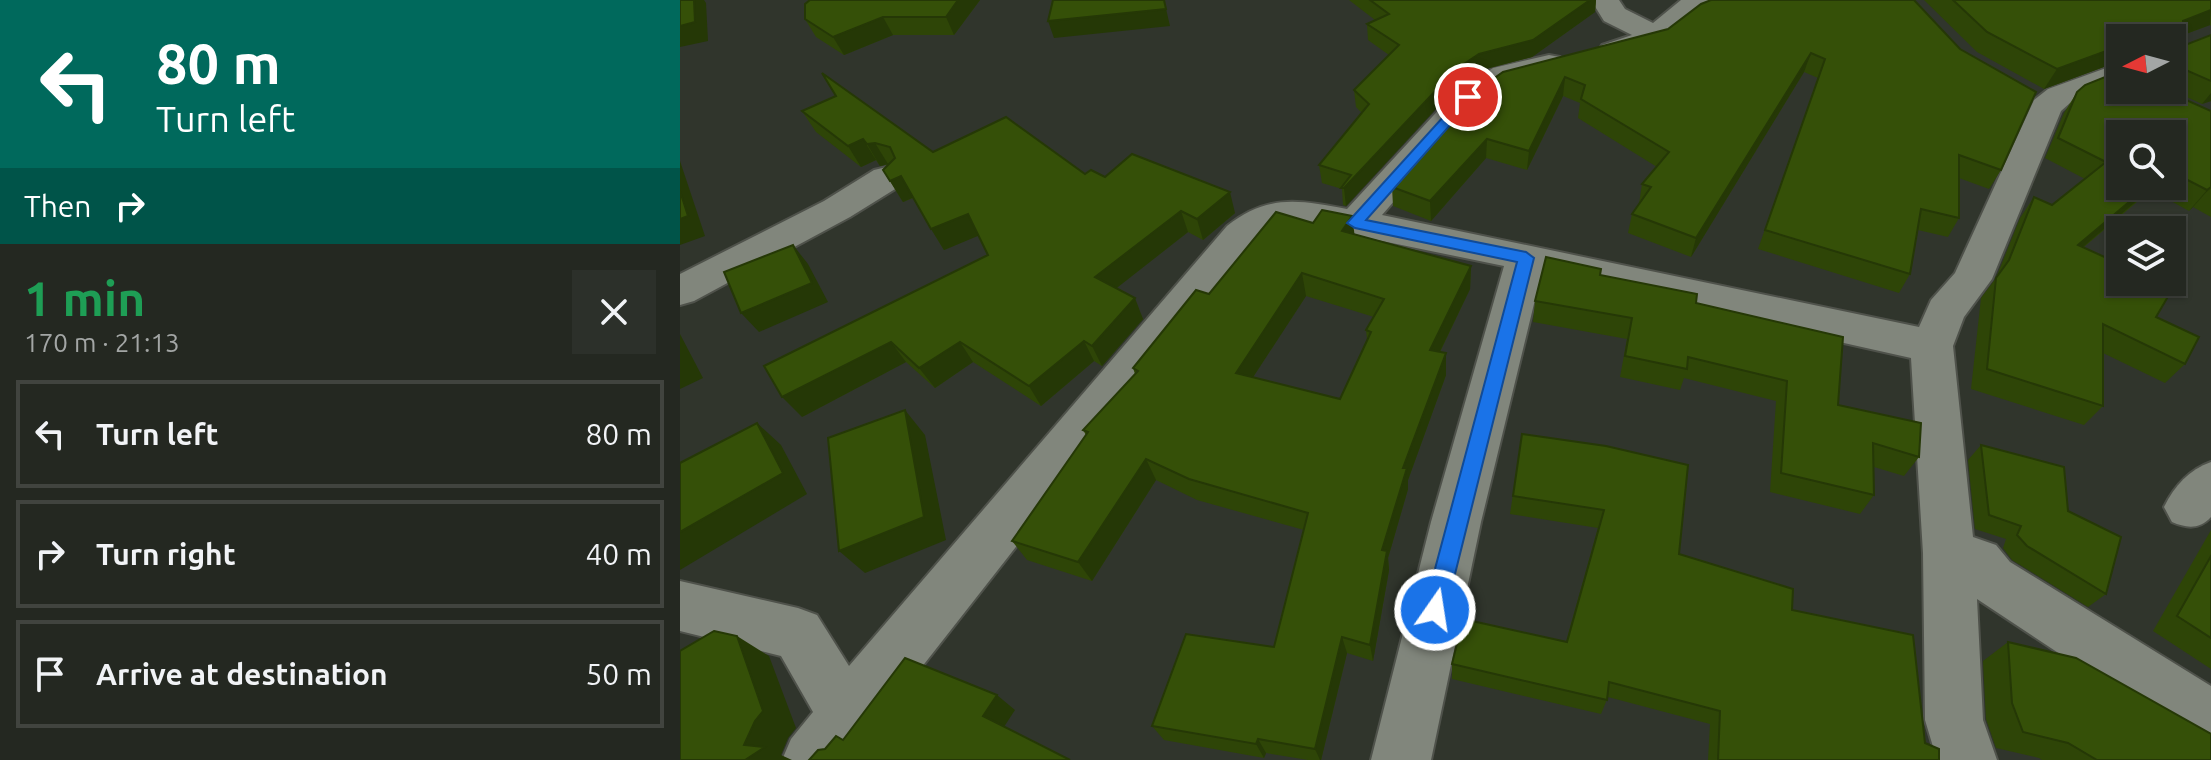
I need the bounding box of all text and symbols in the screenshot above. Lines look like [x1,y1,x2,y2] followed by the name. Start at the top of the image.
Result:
[2106,24,2186,104] north arrow
[2106,24,2186,296] map controls
[24,32,128,136] icon: left
[156,32,281,95] text: 80 m
[1434,63,1502,131] pin
[1446,75,1490,119] icon: arrive
[156,98,295,139] text: Turn left
[2106,120,2186,200] button: search
[108,184,152,228] icon: right
[24,189,92,223] text: Then
[2106,216,2186,296] button: layers
[572,270,656,354] button: close
[24,271,145,325] text: 1 min
[24,328,180,357] text: 170 m · 21:13
[28,412,72,456] icon: left
[96,417,218,451] text: Turn left
[585,417,652,451] text: 80 m
[28,532,72,576] icon: right
[96,537,236,571] text: Turn right
[585,537,652,571] text: 40 m
[1393,568,1477,652] position arrow
[28,652,72,696] icon: arrive
[96,657,388,691] text: Arrive at destination
[585,657,652,691] text: 50 m

